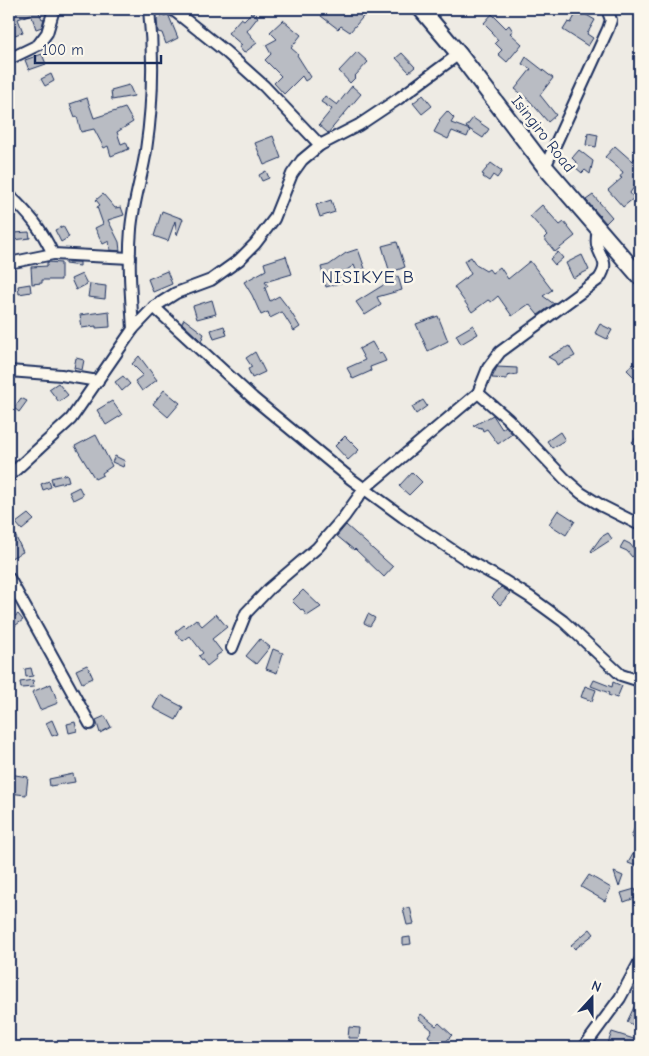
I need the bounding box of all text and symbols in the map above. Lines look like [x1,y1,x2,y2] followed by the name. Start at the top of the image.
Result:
[35,32,161,64] scale bar
[42,41,84,59] text: 100 m
[508,92,578,176] street label: Isingiro Road
[321,267,415,288] district label: NISIKYE B
[566,974,616,1024] north arrow
[589,977,604,996] text: N

